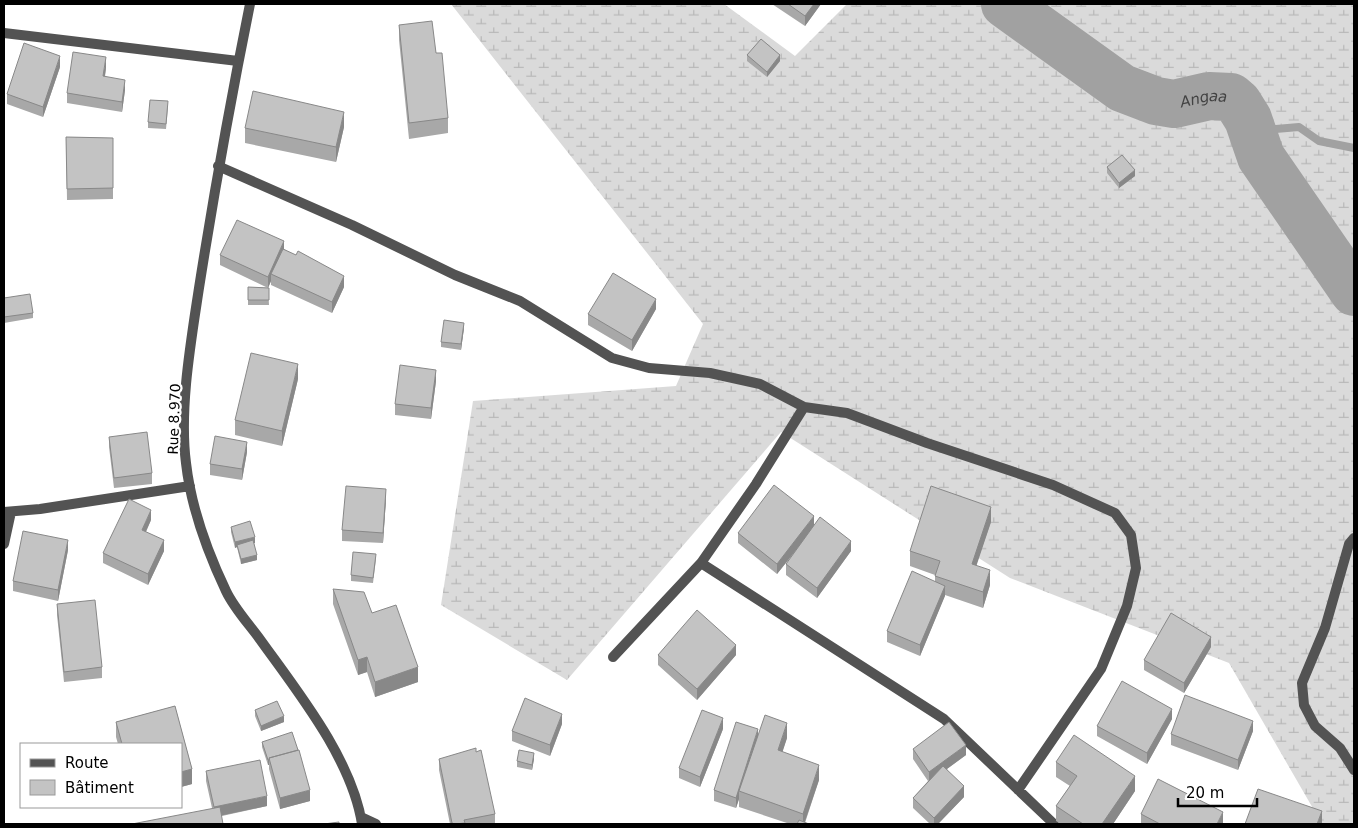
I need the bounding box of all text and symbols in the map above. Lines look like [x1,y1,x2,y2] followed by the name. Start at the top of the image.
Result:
[1177,87,1228,112] water label: Angaa
[165,383,183,455] street label: Rue 8.970
[20,743,182,808] legend
[65,754,109,772] text: Route
[1178,776,1257,808] scale bar
[65,779,134,797] text: Bâtiment
[1186,784,1224,802] text: 20 m

